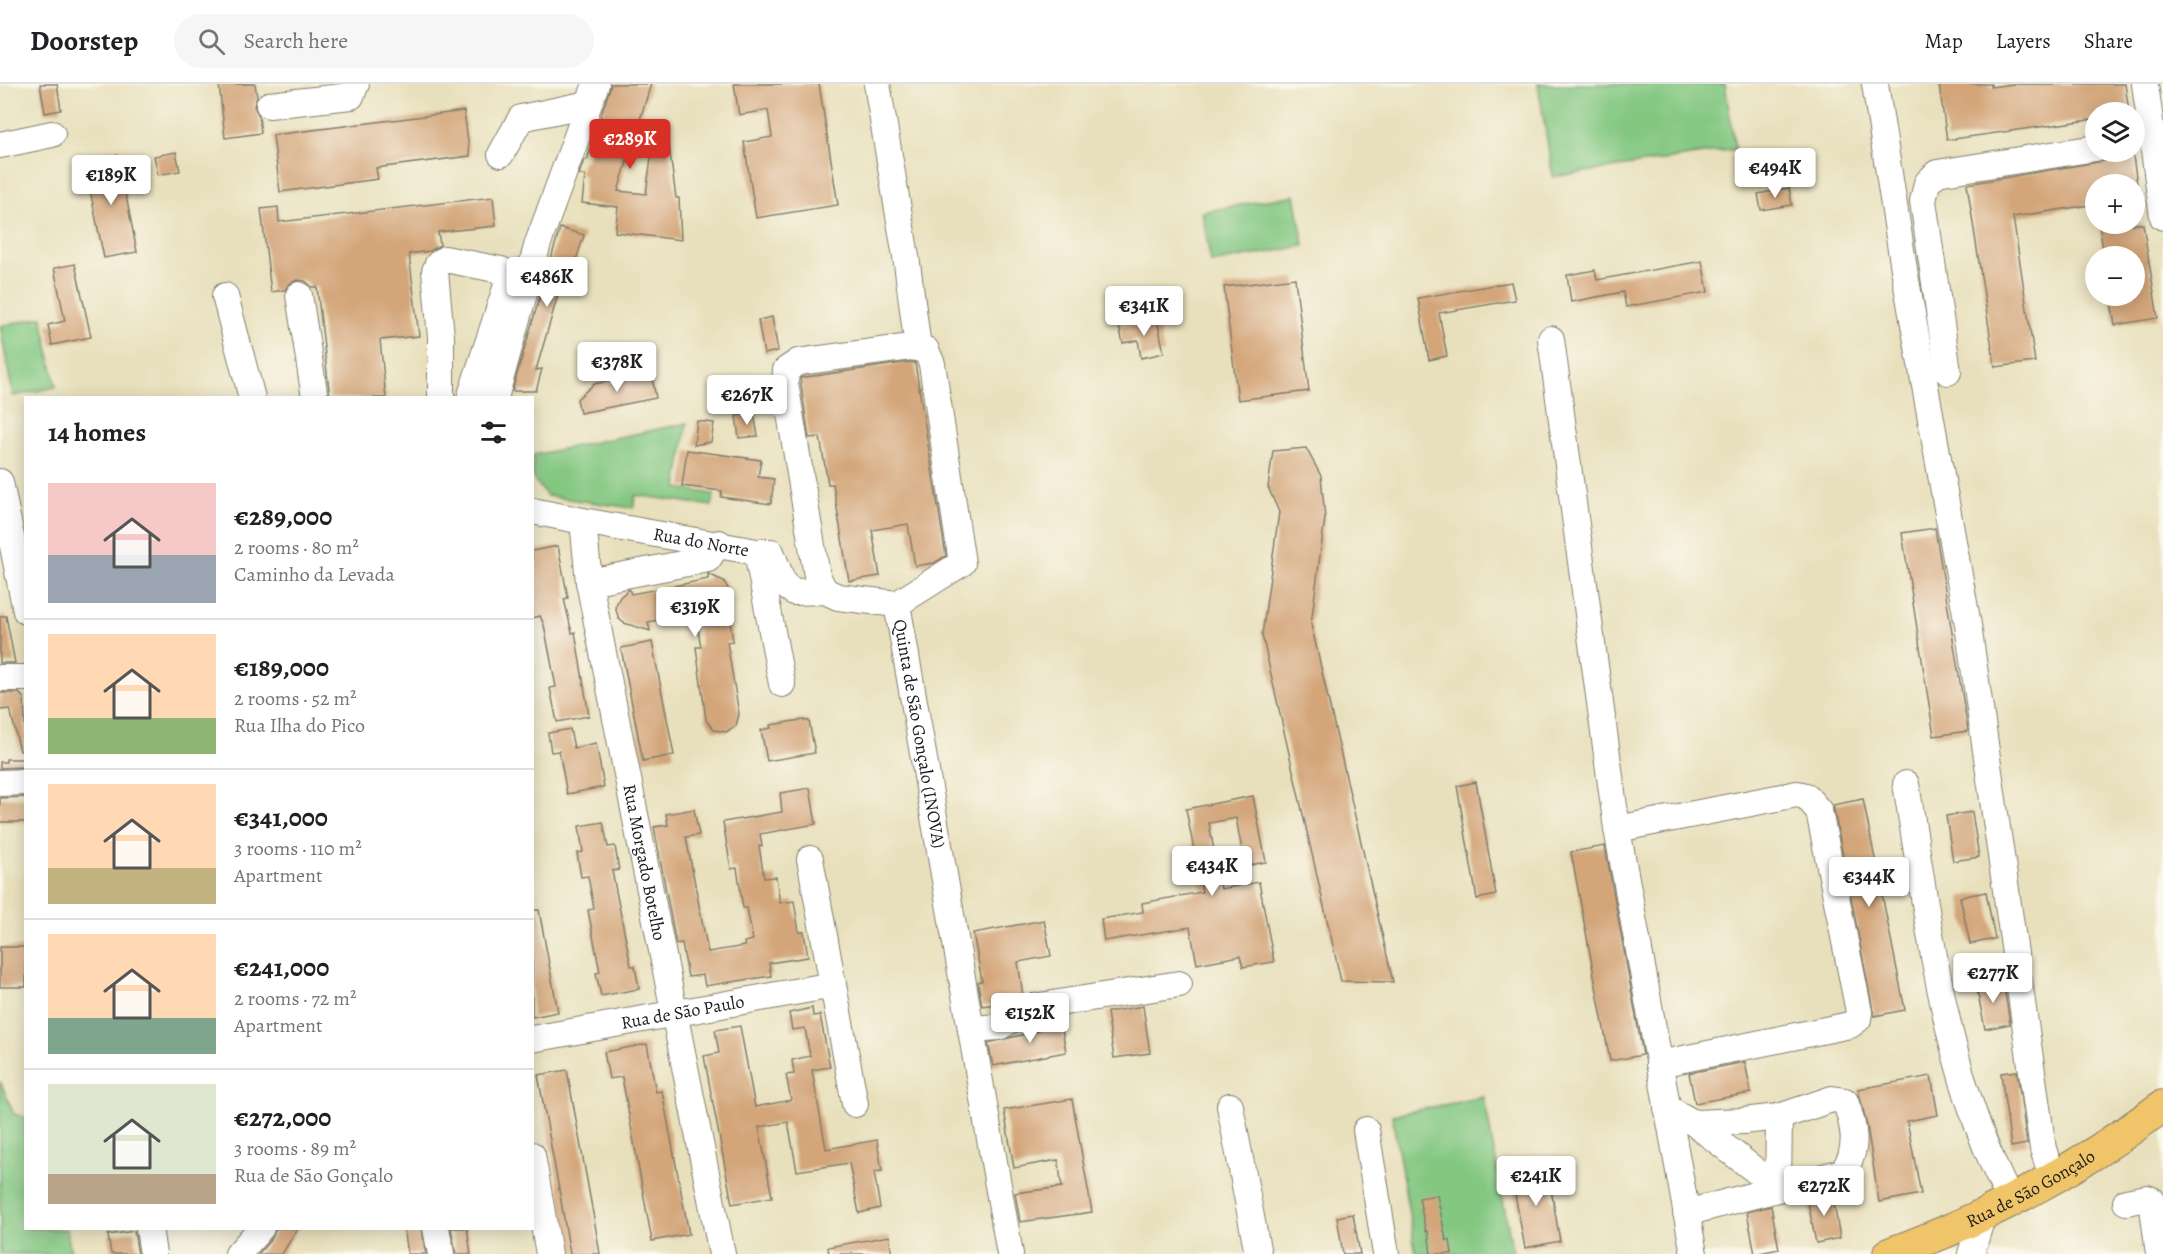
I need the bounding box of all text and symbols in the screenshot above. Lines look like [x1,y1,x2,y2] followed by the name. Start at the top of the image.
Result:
[174,14,594,68] search box
[30,22,138,60] text: Doorstep
[195,25,228,58] icon: search
[243,26,348,56] text: Search here
[1924,27,1963,55] text: Map
[1996,27,2051,55] text: Layers
[2084,27,2133,55] text: Share
[2085,102,2145,306] map controls
[2085,102,2145,162] button: layers
[588,119,672,170] pin: €289K
[603,125,657,152] text: €289K
[1733,148,1817,199] pin: €494K
[1749,154,1801,181] text: €494K
[69,155,153,206] pin: €189K
[86,161,136,188] text: €189K
[2085,174,2145,234] button: +
[2085,246,2145,306] button: −
[505,257,589,308] pin: €486K
[521,263,573,290] text: €486K
[1102,286,1186,337] pin: €341K
[1119,292,1169,319] text: €341K
[575,342,659,393] pin: €378K
[591,348,643,375] text: €378K
[705,375,789,426] pin: €267K
[721,381,773,408] text: €267K
[48,415,146,450] text: 14 homes
[477,416,510,449] icon: filters
[234,499,332,534] text: €289,000
[96,507,168,579] icon: home
[651,522,751,562] street label: Rua do Norte
[234,534,359,561] text: 2 rooms · 80 m²
[234,561,395,588] text: Caminho da Levada
[653,587,737,638] pin: €319K
[670,593,720,620] text: €319K
[888,617,951,850] street label: Quinta de São Gonçalo (INOVA)
[234,650,329,685] text: €189,000
[96,658,168,730] icon: home
[234,685,357,712] text: 2 rooms · 52 m²
[234,712,365,739] text: Rua Ilha do Pico
[617,782,672,943] street label: Rua Morgado Botelho
[234,800,328,835] text: €341,000
[96,808,168,880] icon: home
[234,835,362,862] text: 3 rooms · 110 m²
[1170,846,1254,897] pin: €434K
[1186,852,1238,879] text: €434K
[1827,857,1911,908] pin: €344K
[234,862,323,889] text: Apartment
[1843,863,1895,890] text: €344K
[234,950,329,985] text: €241,000
[1951,953,2035,1004] pin: €277K
[96,958,168,1030] icon: home
[1967,959,2019,986] text: €277K
[234,985,356,1012] text: 2 rooms · 72 m²
[619,989,746,1035] street label: Rua de São Paulo
[988,993,1072,1044] pin: €152K
[1005,999,1055,1026] text: €152K
[234,1012,323,1039] text: Apartment
[234,1100,331,1135] text: €272,000
[96,1108,168,1180] icon: home
[234,1135,356,1162] text: 3 rooms · 89 m²
[1962,1144,2099,1233] street label: Rua de São Gonçalo
[1494,1156,1578,1207] pin: €241K
[234,1162,393,1189] text: Rua de São Gonçalo
[1511,1162,1561,1189] text: €241K
[1782,1166,1866,1217] pin: €272K
[1798,1172,1850,1199] text: €272K

